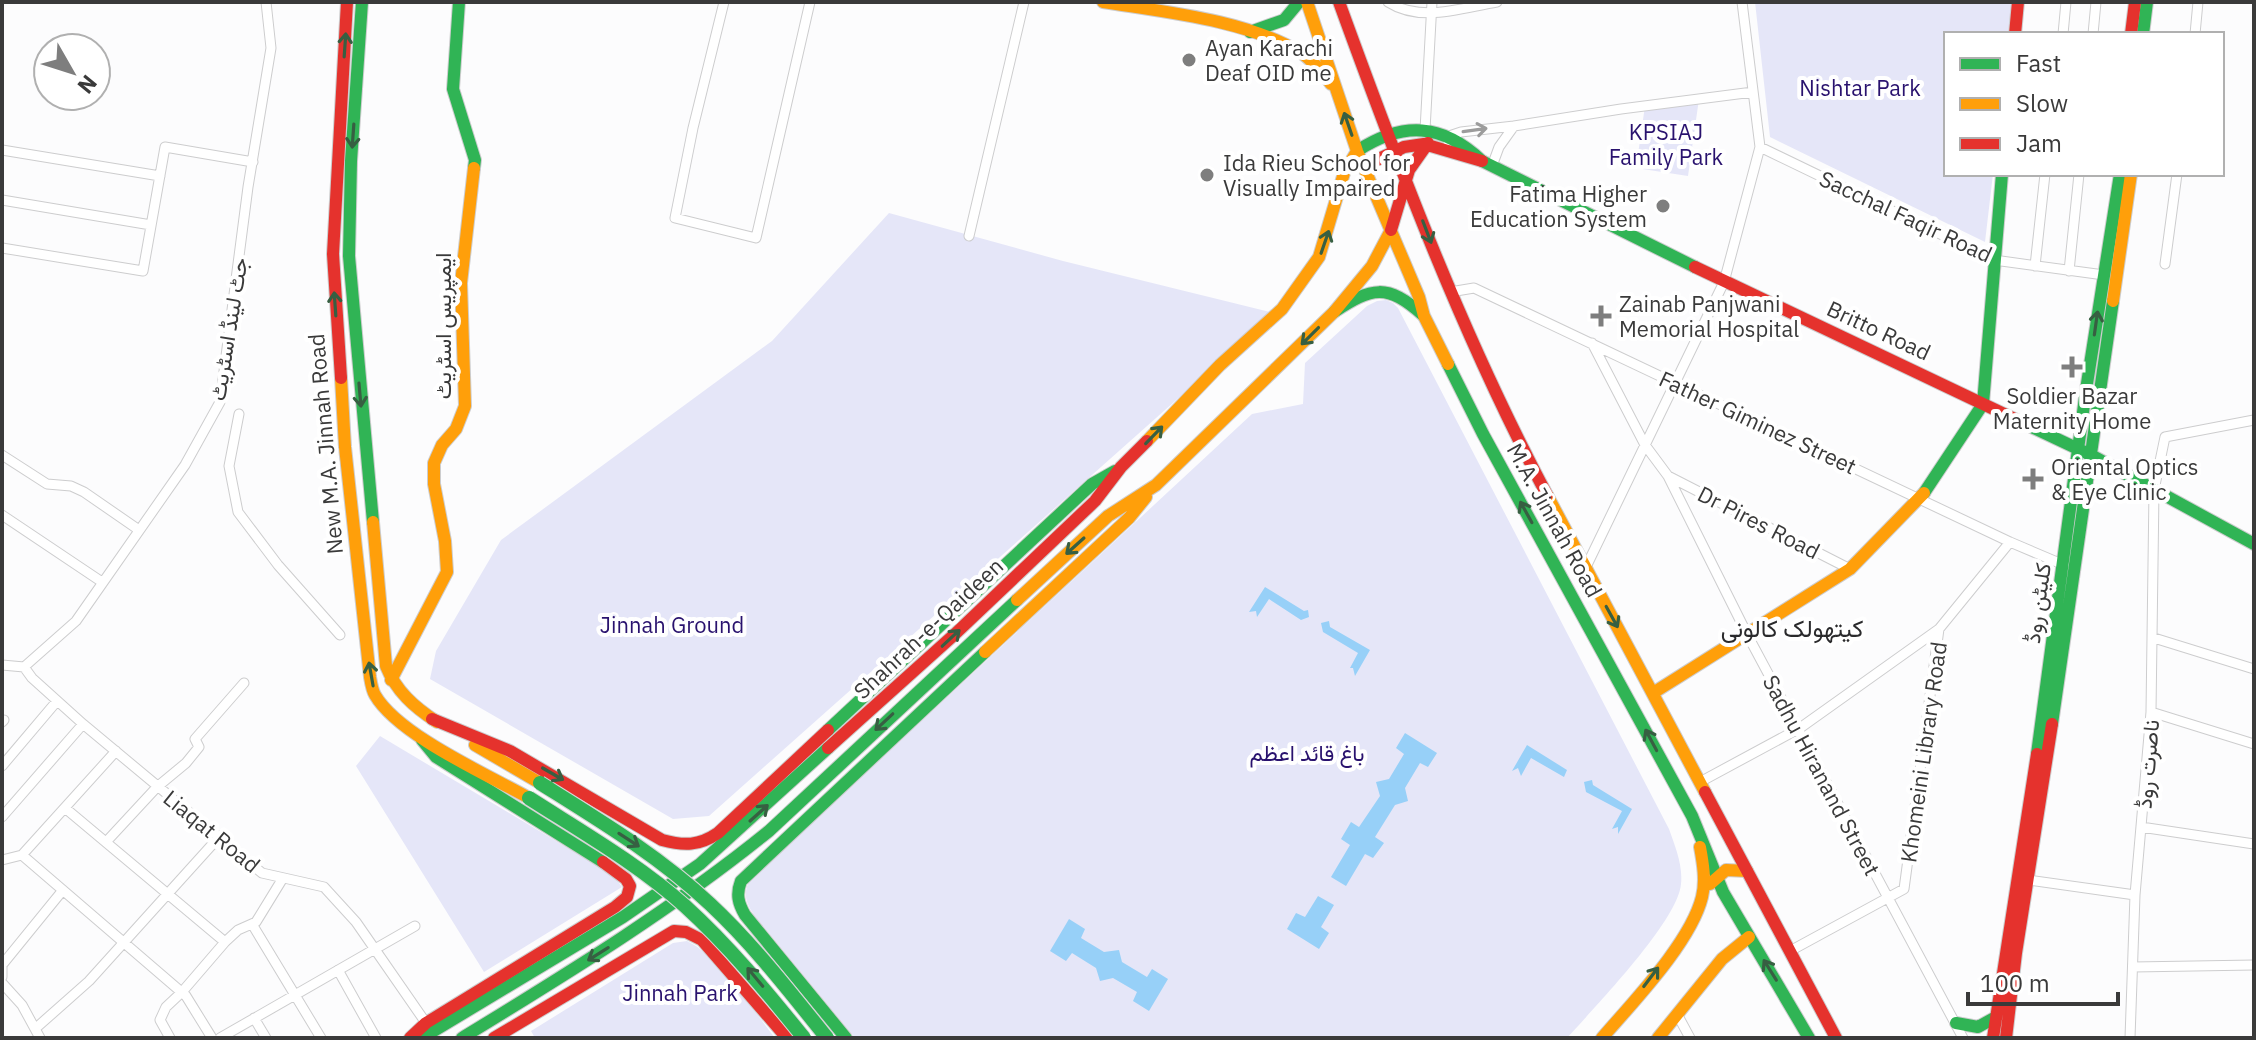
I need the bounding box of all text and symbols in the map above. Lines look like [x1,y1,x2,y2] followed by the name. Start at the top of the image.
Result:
[32,32,112,112] north arrow
[338,32,353,59] one-way arrow
[1944,32,2224,176] legend
[1205,33,1333,87] place label: Ayan Karachi Deaf OID me
[2016,47,2061,79] text: Fast
[1180,51,1198,69] marker: Ayan Karachi Deaf OID me
[72,70,104,100] text: N
[1799,73,1921,102] park label: Nishtar Park
[2016,87,2068,119] text: Slow
[1339,112,1354,137] one-way arrow
[1609,117,1724,171] park label: KPSIAJ Family Park
[345,122,360,149] one-way arrow
[1461,122,1488,137] one-way arrow
[2016,127,2062,159] text: Jam
[1223,148,1410,202] place label: Ida Rieu School for Visually Impaired
[1815,163,1997,269] street label: Sacchal Faqir Road
[1198,166,1216,184] marker: Ida Rieu School for Visually Impaired
[1470,179,1647,233] place label: Fatima Higher Education System
[1654,197,1672,215] marker: Fatima Higher Education System
[1421,219,1435,244] one-way arrow
[1319,230,1333,255] one-way arrow
[428,253,458,399] street label: ایمپریس اسٹریٹ
[202,255,254,403] street label: جٹ لینڈ اسٹریٹ
[1619,289,1799,343] place label: Zainab Panjwani Memorial Hospital
[327,291,342,318] one-way arrow
[1822,293,1936,367] street label: Britto Road
[1590,305,1612,327] marker: Zainab Panjwani Memorial Hospital
[2089,310,2104,336] one-way arrow
[1301,326,1320,345] one-way arrow
[301,333,349,555] street label: New M.A. Jinnah Road
[2061,356,2083,378] marker: Soldier Bazar Maternity Home
[1655,364,1861,480] street label: Father Giminez Street
[353,381,368,408] one-way arrow
[1993,381,2151,435] place label: Soldier Bazar Maternity Home
[1145,425,1164,445] one-way arrow
[1501,438,1609,602] street label: M.A. Jinnah Road
[2051,452,2199,506] place label: Oriental Optics & Eye Clinic
[2022,468,2044,490] marker: Oriental Optics & Eye Clinic
[1693,479,1825,565] street label: Dr Pires Road
[1518,501,1534,524] one-way arrow
[1066,537,1086,555] one-way arrow
[847,551,1009,705] street label: Shahrah-e-Qaideen
[2017,561,2057,645] street label: کلیٹن روڈ
[1604,605,1620,628] one-way arrow
[600,610,744,639] park label: Jinnah Ground
[1721,612,1863,644] district label: کیتھولک کالونی
[940,629,960,647] one-way arrow
[1893,640,1953,864] street label: Khomeini Library Road
[362,662,377,688] one-way arrow
[1757,670,1887,880] street label: Sadhu Hiranand Street
[874,712,894,731] one-way arrow
[2129,718,2165,810] street label: ناصرت روڈ
[1643,729,1659,752] one-way arrow
[1250,738,1364,768] park label: باغ قائد اعظم
[541,766,564,782] one-way arrow
[158,783,266,879] street label: Liaqat Road
[749,804,769,823] one-way arrow
[618,831,640,848] one-way arrow
[587,946,610,962] one-way arrow
[1968,956,2118,1006] scale bar
[1762,959,1778,982] one-way arrow
[1643,967,1660,988] one-way arrow
[1980,967,2050,999] text: 100 m
[746,968,764,988] one-way arrow
[622,978,738,1007] park label: Jinnah Park

